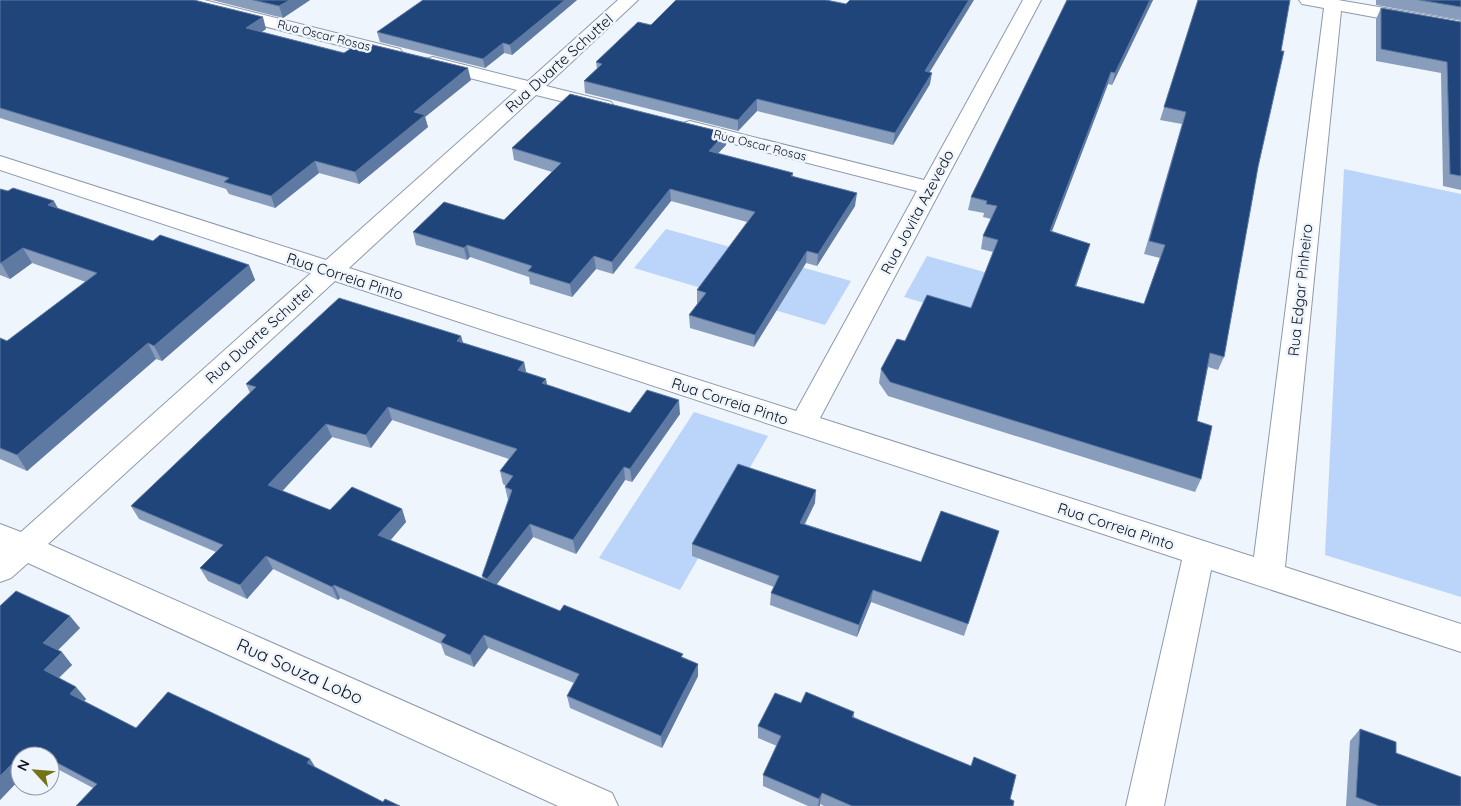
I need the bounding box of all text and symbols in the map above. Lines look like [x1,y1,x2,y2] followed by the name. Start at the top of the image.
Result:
[501,10,617,116] street label: Rua Duarte Schuttel
[276,16,372,54] street label: Rua Oscar Rosas
[712,126,808,164] street label: Rua Oscar Rosas
[876,147,958,277] street label: Rua Jovita Azevedo
[1284,223,1316,357] street label: Rua Edgar Pinheiro
[284,248,406,304] street label: Rua Correia Pinto
[201,281,317,387] street label: Rua Duarte Schuttel
[669,373,791,429] street label: Rua Correia Pinto
[1055,498,1177,554] street label: Rua Correia Pinto
[233,633,367,709] street label: Rua Souza Lobo
[10,746,60,796] north arrow
[13,757,34,774] text: N

